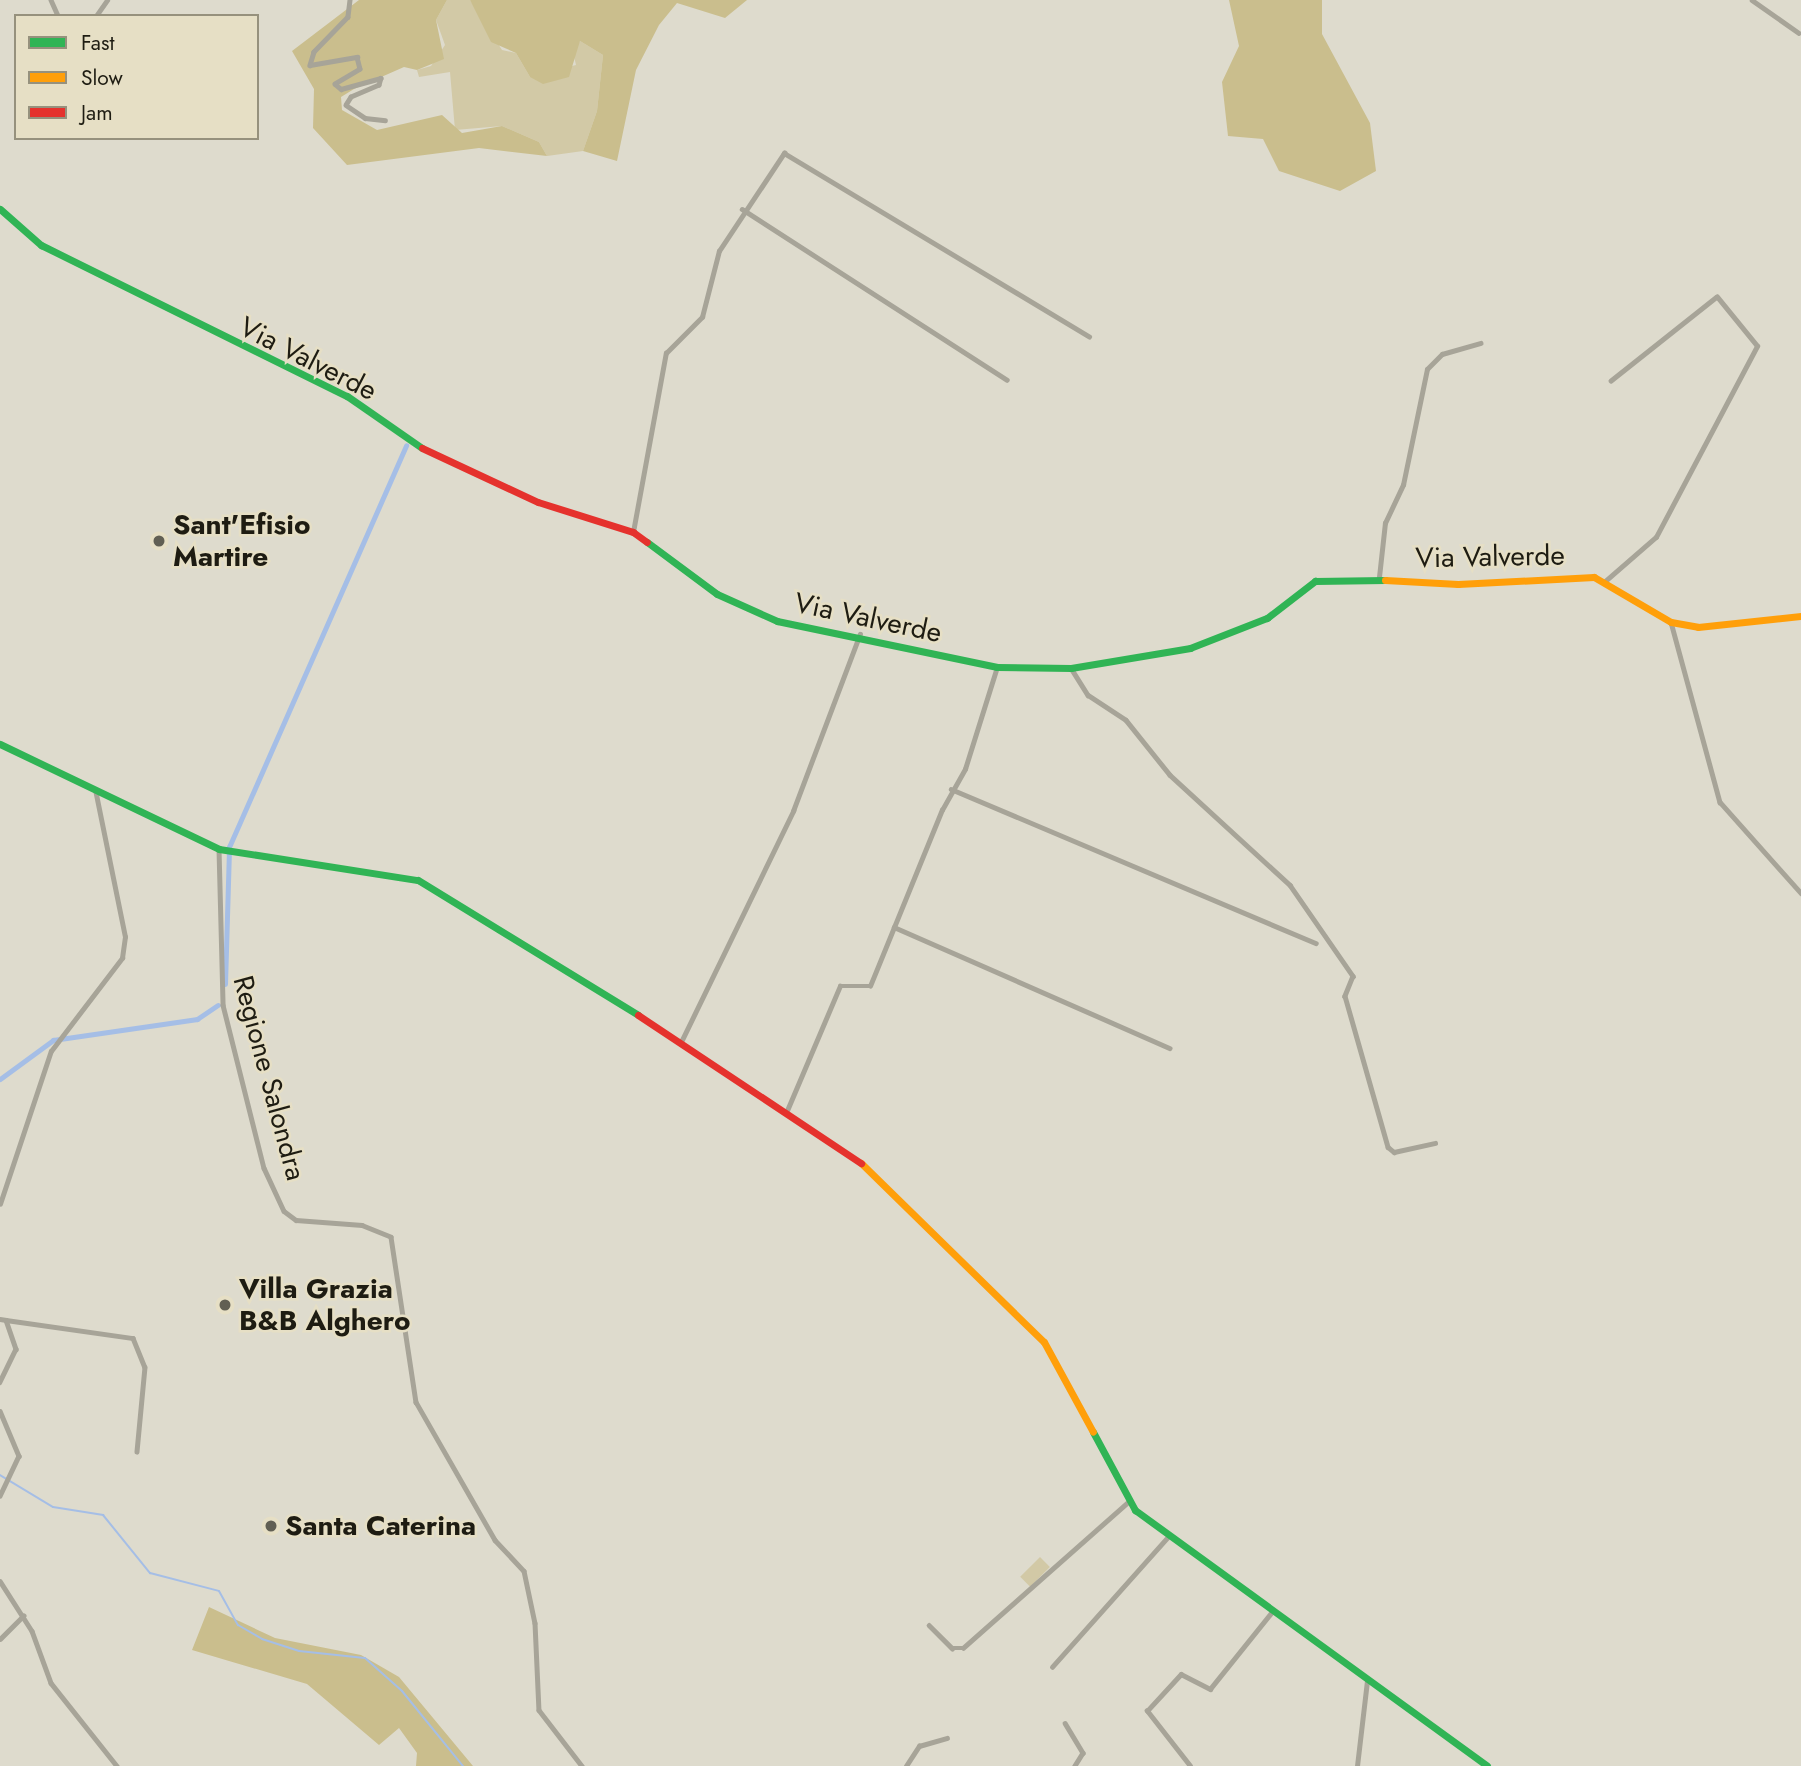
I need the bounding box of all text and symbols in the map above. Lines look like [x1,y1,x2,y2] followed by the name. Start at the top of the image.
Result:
[14,14,259,140] legend
[81,28,114,58] text: Fast
[81,63,123,93] text: Slow
[81,98,113,128] text: Jam
[234,310,382,408] street label: Via Valverde
[173,508,310,574] place label: Sant'Efisio Martire
[151,533,167,549] marker: Sant'Efisio Martire
[1415,539,1565,575] street label: Via Valverde
[791,586,945,650] street label: Via Valverde
[226,972,312,1184] street label: Regione Salondra
[239,1272,410,1338] place label: Villa Grazia B&B Alghero
[217,1297,233,1313] marker: Villa Grazia B&B Alghero
[285,1509,476,1543] place label: Santa Caterina
[263,1518,279,1534] marker: Santa Caterina

